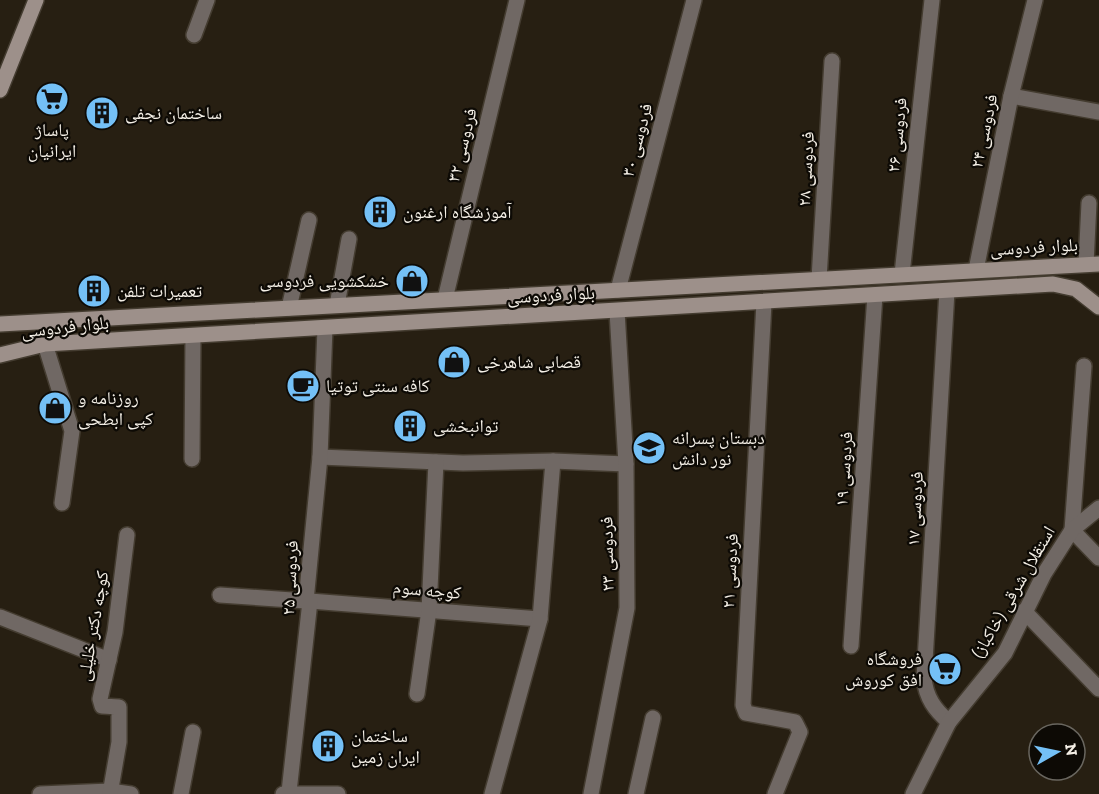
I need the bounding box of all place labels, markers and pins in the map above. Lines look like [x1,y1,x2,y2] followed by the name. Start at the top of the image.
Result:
[34,81,70,117] supermarket icon: پاساژ ایرانیان
[84,95,120,131] building icon: ساختمان نجفی
[125,102,222,124] place label: ساختمان نجفی
[28,119,76,162] place label: پاساژ ایرانیان
[362,194,398,230] building icon: آموزشگاه ارغنون
[403,201,512,223] place label: آموزشگاه ارغنون
[394,263,430,299] shop icon: خشکشویی فردوسی
[259,270,389,292] place label: خشکشویی فردوسی
[76,273,112,309] building icon: تعمیرات تلفن
[117,280,202,302] place label: تعمیرات تلفن
[436,344,472,380] shop icon: قصابی شاهرخی
[477,351,581,373] place label: قصابی شاهرخی
[285,368,321,404] cafe icon: کافه سنتی توتیا
[326,375,430,397] place label: کافه سنتی توتیا
[78,387,154,430] place label: روزنامه و کپی ابطحی
[37,390,73,426] shop icon: روزنامه و کپی ابطحی
[392,408,428,444] building icon: توانبخشی
[433,415,498,437] place label: توانبخشی
[672,427,765,470] place label: دبستان پسرانه نور دانش
[631,430,667,466] school or university icon: دبستان پسرانه نور دانش
[845,648,922,691] place label: فروشگاه افق کوروش
[927,651,963,687] supermarket icon: فروشگاه افق کوروش
[351,725,420,768] place label: ساختمان ایران زمین
[310,728,346,764] building icon: ساختمان ایران زمین

